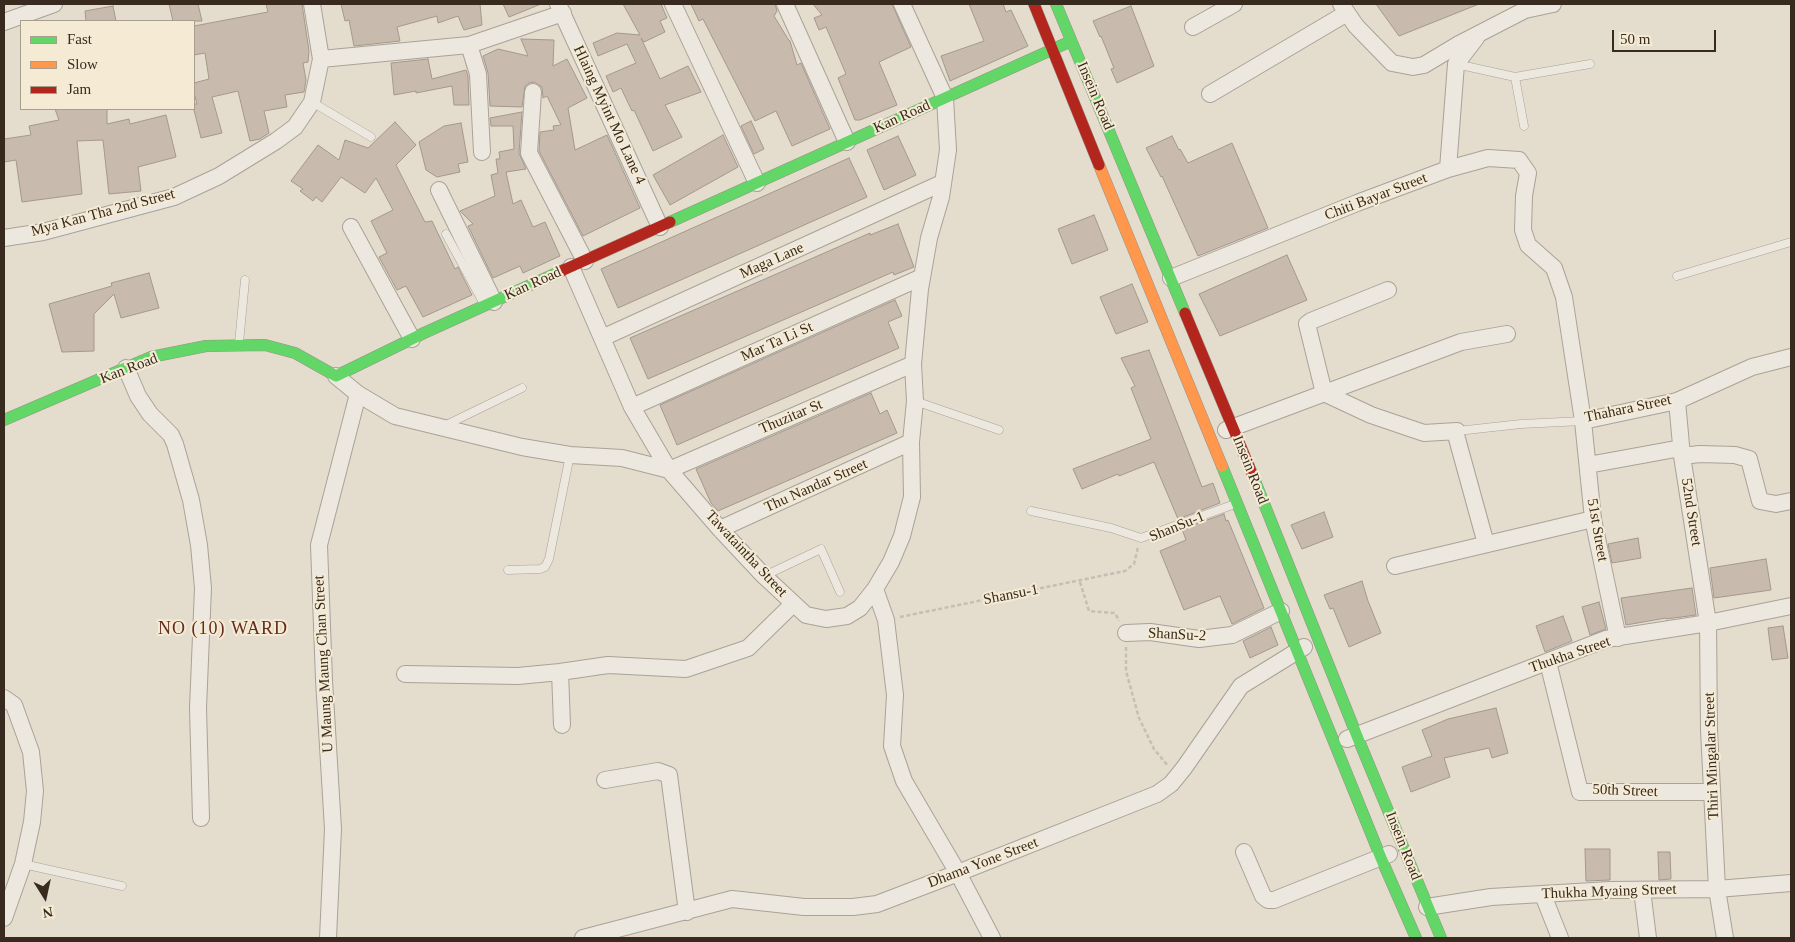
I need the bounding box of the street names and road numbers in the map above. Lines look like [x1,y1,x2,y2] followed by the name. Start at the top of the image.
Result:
[566,36,652,194] street label: Hlaing Myint Mo Lane 4
[1070,54,1120,138] street label: Insein Road
[868,95,936,139] street label: Kan Road
[1316,167,1436,227] street label: Chiti Bayar Street
[20,183,186,243] street label: Mya Kan Tha 2nd Street
[733,237,811,285] street label: Maga Lane
[499,262,567,306] street label: Kan Road
[736,317,818,367] street label: Mar Ta Li St
[95,349,163,389] street label: Kan Road
[1575,389,1681,429] street label: Thahara Street
[753,394,829,440] street label: Thuzitar St
[1226,428,1274,512] street label: Insein Road
[753,451,879,521] street label: Thu Nandar Street
[1676,470,1706,554] street label: 52nd Street
[1582,491,1612,569] street label: 51st Street
[695,500,797,608] street label: Tawataintha Street
[1143,506,1211,548] street label: ShanSu-1
[310,561,338,767] street label: U Maung Maung Chan Street
[977,580,1045,610] street label: Shansu-1
[1144,624,1210,646] street label: ShanSu-2
[1521,630,1619,680] street label: Thukha Street
[1700,684,1724,828] street label: Thiri Mingalar Street
[1586,781,1664,801] street label: 50th Street
[1379,804,1427,888] street label: Insein Road
[917,830,1049,896] street label: Dhama Yone Street
[1532,880,1686,904] street label: Thukha Myaing Street

